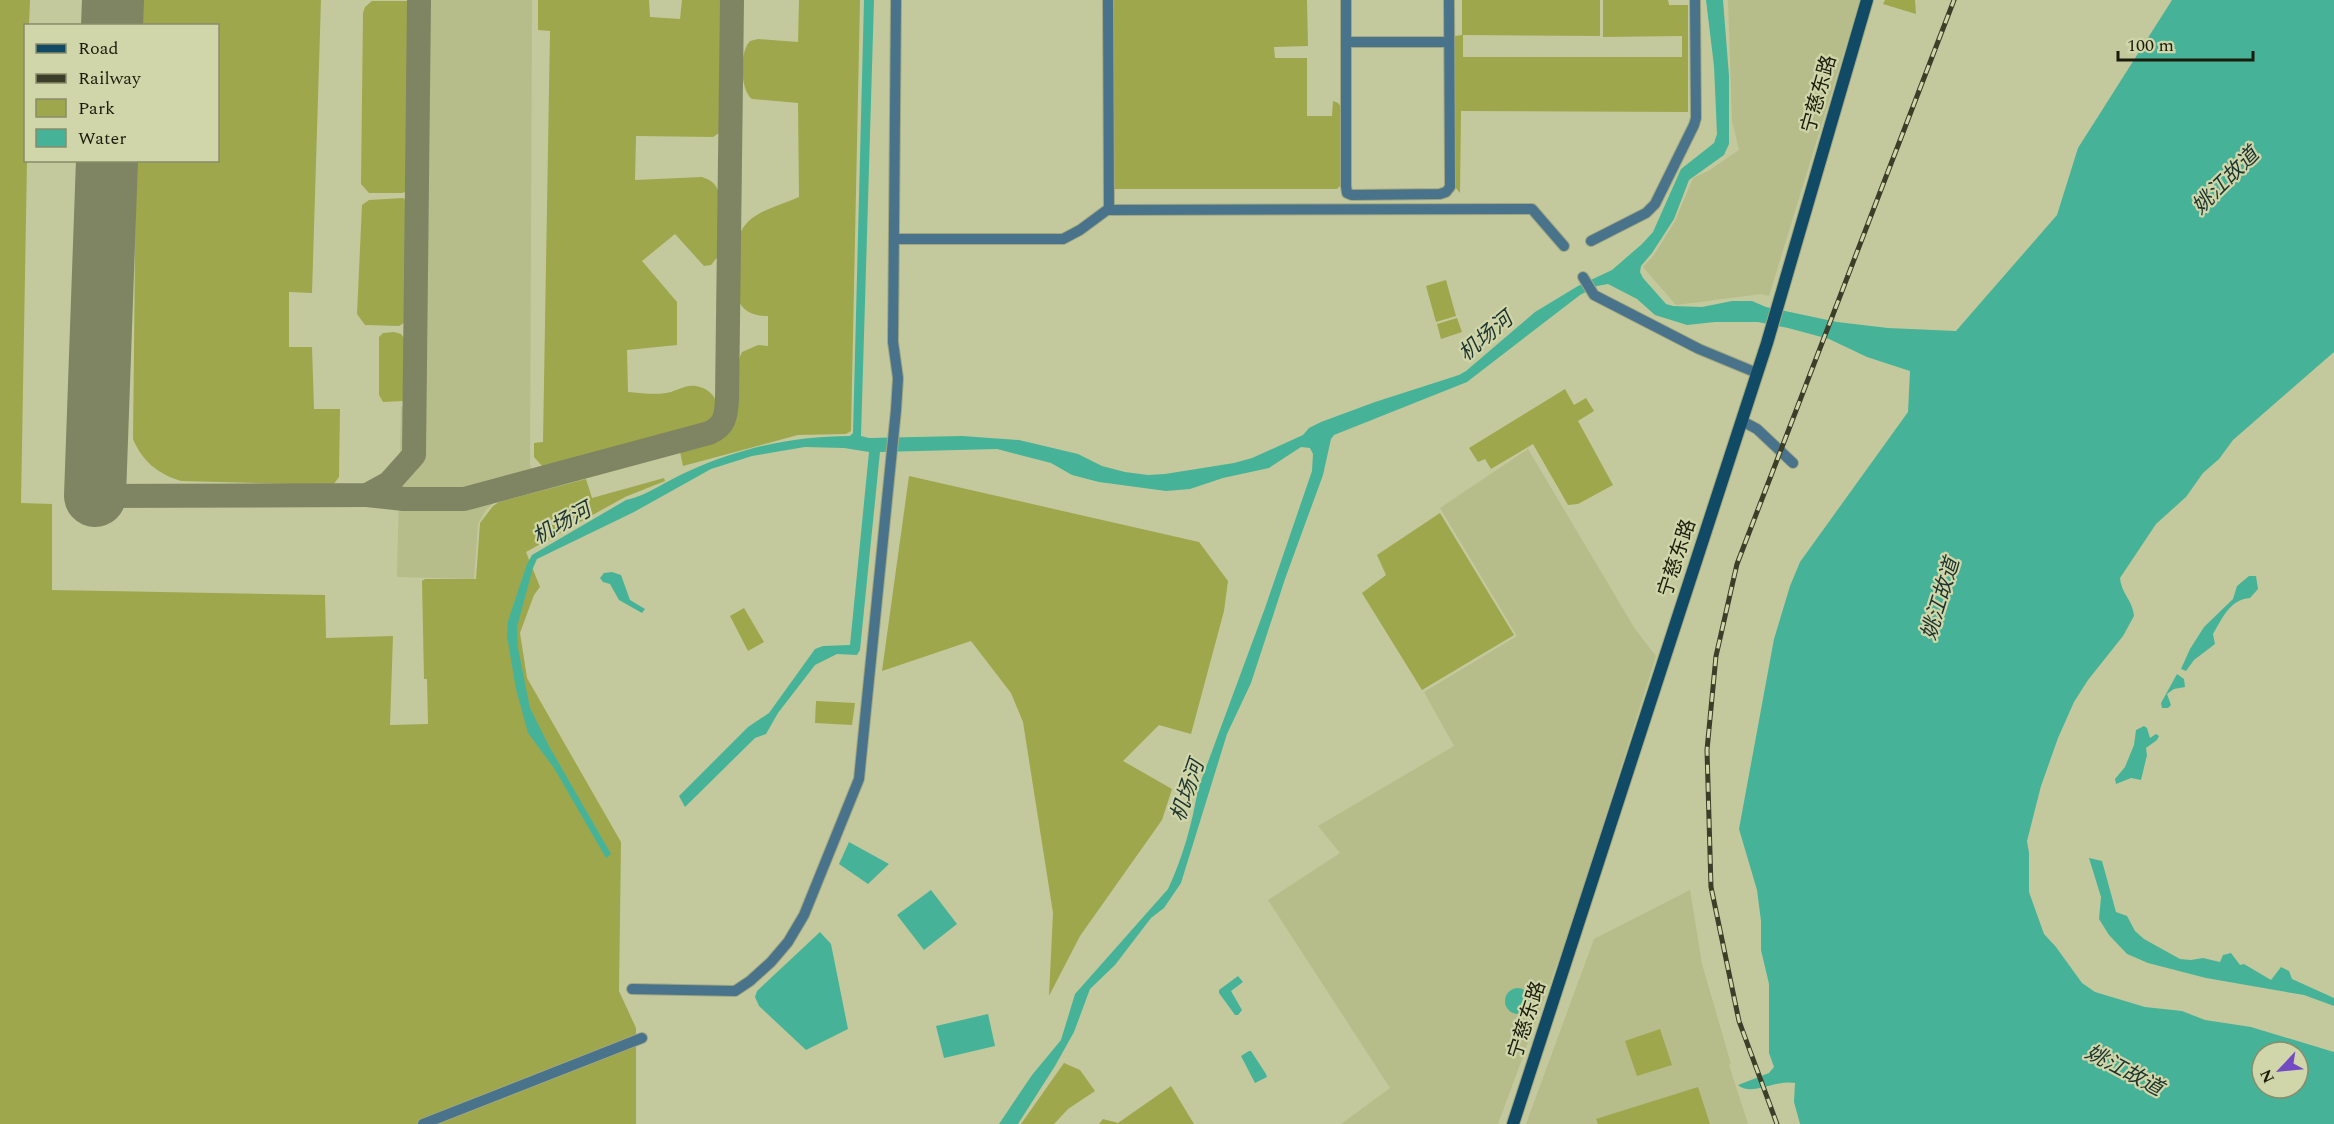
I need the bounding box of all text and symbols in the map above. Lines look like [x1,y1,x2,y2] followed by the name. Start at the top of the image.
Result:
[24,24,219,162] legend
[2118,24,2253,62] scale bar
[2127,32,2174,59] text: 100 m
[78,35,119,62] text: Road
[1794,51,1844,137] street label: 宁慈东路
[78,65,142,92] text: Railway
[78,95,115,122] text: Park
[78,125,126,152] text: Water
[2185,138,2269,222] water label: 姚江故道
[1452,302,1523,370] water label: 机场河
[527,493,601,553] water label: 机场河
[1650,515,1704,601] street label: 宁慈东路
[1913,551,1969,644] water label: 姚江故道
[1163,752,1215,826] water label: 机场河
[1500,977,1554,1063] street label: 宁慈东路
[2079,1037,2171,1106] water label: 姚江故道
[2250,1040,2310,1100] north arrow
[2254,1065,2281,1087] text: N

